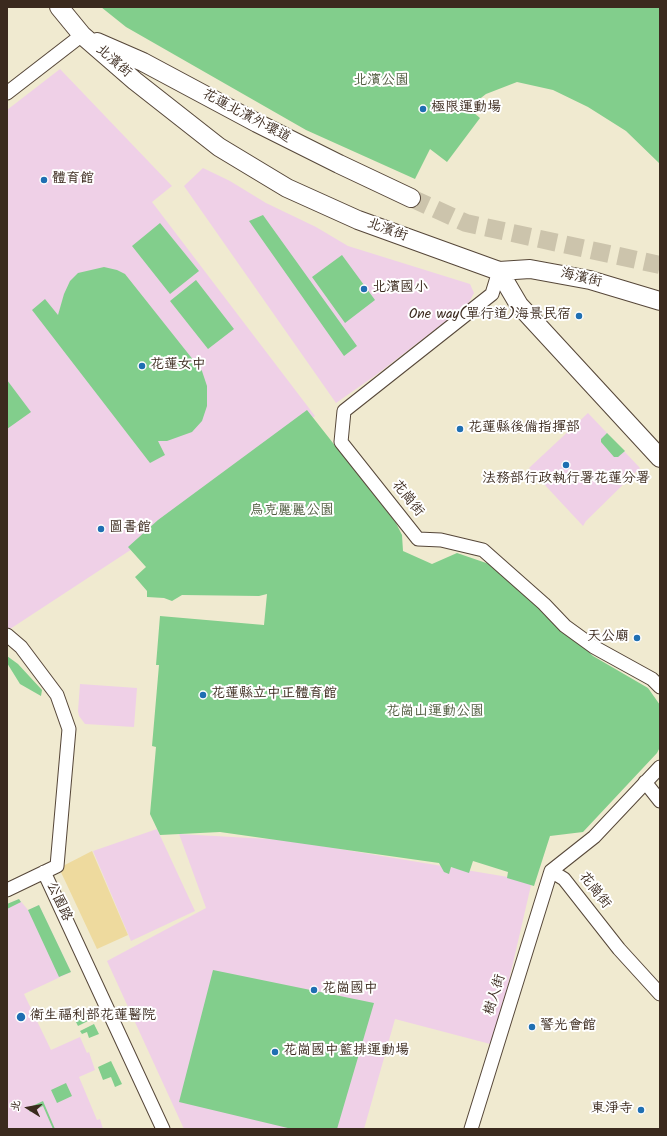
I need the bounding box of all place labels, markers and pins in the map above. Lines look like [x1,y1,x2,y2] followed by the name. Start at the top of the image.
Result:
[431,101,501,117] place label: 極限運動場
[418,104,428,114] marker: 極限運動場
[52,172,94,188] place label: 體育館
[39,175,49,185] marker: 體育館
[372,281,428,297] place label: 北濱國小
[359,284,369,294] marker: 北濱國小
[409,308,571,324] place label: One way(單行道)海景民宿
[574,311,584,321] marker: One way(單行道)海景民宿
[150,358,206,374] place label: 花蓮女中
[137,361,147,371] marker: 花蓮女中
[468,421,580,437] place label: 花蓮縣後備指揮部
[455,424,465,434] marker: 花蓮縣後備指揮部
[561,460,571,470] marker: 法務部行政執行署花蓮分署
[482,472,650,488] place label: 法務部行政執行署花蓮分署
[109,521,151,537] place label: 圖書館
[96,524,106,534] marker: 圖書館
[587,630,629,646] place label: 天公廟
[632,633,642,643] marker: 天公廟
[211,687,337,703] place label: 花蓮縣立中正體育館
[198,690,208,700] marker: 花蓮縣立中正體育館
[322,982,378,998] place label: 花崗國中
[309,985,319,995] marker: 花崗國中
[30,1009,156,1025] place label: 衛生福利部花蓮醫院
[15,1011,27,1023] marker: 衛生福利部花蓮醫院
[540,1019,596,1035] place label: 警光會館
[527,1022,537,1032] marker: 警光會館
[283,1044,409,1060] place label: 花崗國中籃排運動場
[270,1047,280,1057] marker: 花崗國中籃排運動場
[591,1102,633,1118] place label: 東淨寺
[636,1105,646,1115] marker: 東淨寺

